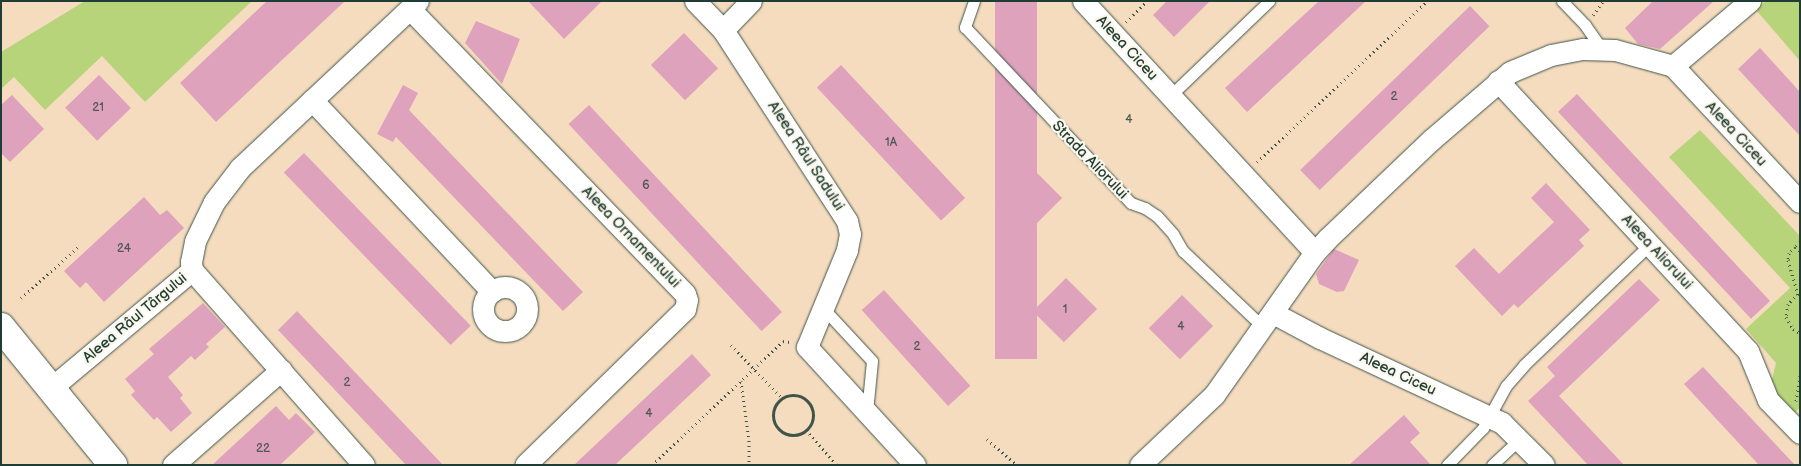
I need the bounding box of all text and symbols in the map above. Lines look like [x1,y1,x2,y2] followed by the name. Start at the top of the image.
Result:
[1092,12,1162,84] street label: Aleea Ciceu
[1390,90,1398,104] house number: 2
[764,98,848,214] street label: Aleea Râul Sadului
[1701,98,1771,170] street label: Aleea Ciceu
[92,101,104,115] house number: 21
[1125,113,1133,127] house number: 4
[1048,117,1132,203] street label: Strada Aliorului
[885,136,897,150] house number: 1A
[642,179,650,193] house number: 6
[578,182,684,292] street label: Aleea Ornamentului
[1618,211,1696,293] street label: Aleea Aliorului
[117,242,131,256] house number: 24
[79,269,191,367] street label: Aleea Râul Târgului
[1063,303,1067,317] house number: 1
[1177,320,1185,334] house number: 4
[913,340,921,354] house number: 2
[1357,348,1439,400] street label: Aleea Ciceu
[343,376,351,390] house number: 2
[645,407,653,421] house number: 4
[256,442,270,456] house number: 22

